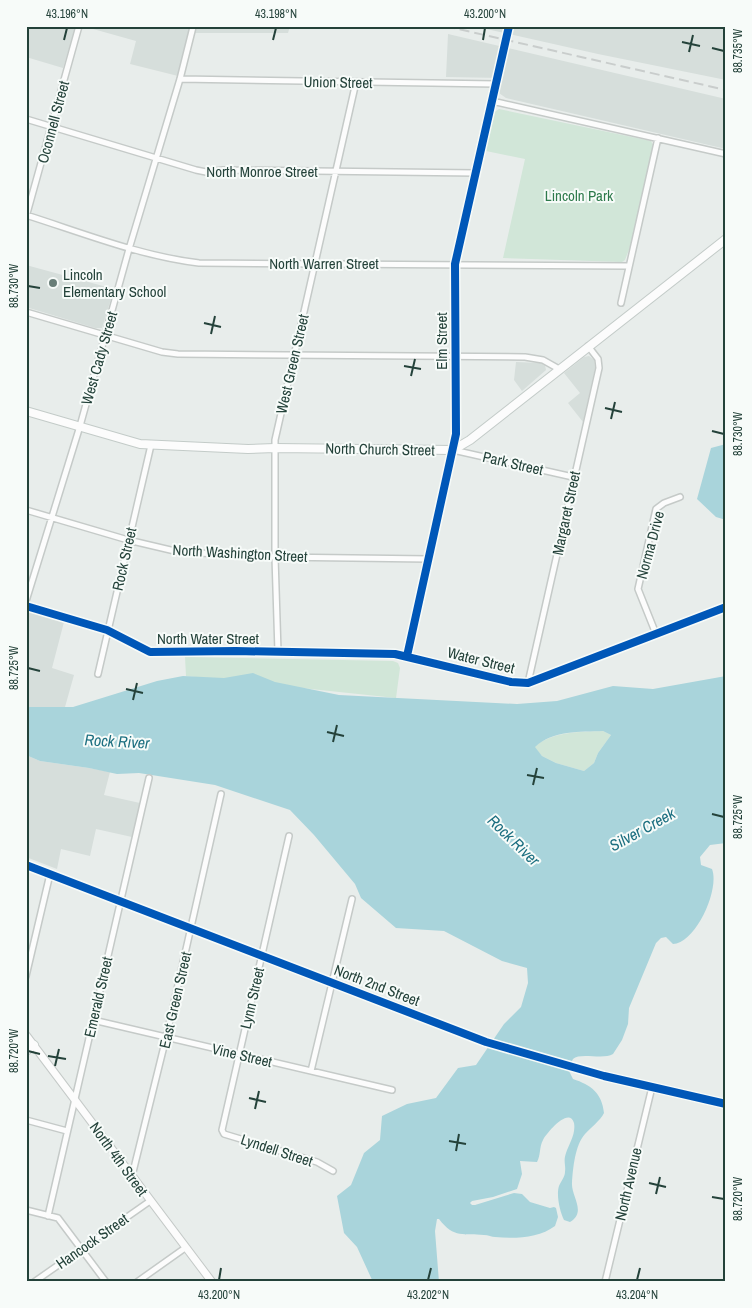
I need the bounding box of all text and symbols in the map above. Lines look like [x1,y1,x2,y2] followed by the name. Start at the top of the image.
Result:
[46,6,88,22] text: 43.196°N
[255,6,297,22] text: 43.198°N
[464,6,506,22] text: 43.200°N
[730,28,746,73] text: 88.735°W
[303,71,373,93] street label: Union Street
[32,78,74,166] street label: Oconnell Street
[206,161,318,182] street label: North Monroe Street
[545,185,614,206] park label: Lincoln Park
[269,253,379,274] street label: North Warren Street
[6,263,22,308] text: 88.730°W
[63,264,166,302] place label: Lincoln Elementary School
[47,277,59,289] marker: Lincoln Elementary School
[76,308,123,407] street label: West Cady Street
[270,312,314,416] street label: West Green Street
[431,312,452,370] street label: Elm Street
[730,411,746,456] text: 88.730°W
[325,438,435,460] street label: North Church Street
[481,446,546,480] street label: Park Street
[547,468,585,557] street label: Margaret Street
[631,508,669,581] street label: Norma Drive
[107,525,142,593] street label: Rock Street
[172,539,308,567] street label: North Washington Street
[157,628,260,649] street label: North Water Street
[445,642,517,679] street label: Water Street
[6,645,22,690] text: 88.725°W
[84,728,151,754] water label: Rock River
[730,794,746,839] text: 88.725°W
[605,802,679,856] water label: Silver Creek
[483,810,545,871] water label: Rock River
[154,949,196,1050] street label: East Green Street
[79,954,118,1039] street label: Emerald Street
[331,959,423,1011] street label: North 2nd Street
[235,965,269,1031] street label: Lynn Street
[6,1028,22,1073] text: 88.720°W
[210,1038,275,1072] street label: Vine Street
[85,1118,153,1201] street label: North 4th Street
[238,1128,316,1172] street label: Lyndell Street
[609,1145,647,1223] street label: North Avenue
[730,1176,746,1221] text: 88.720°W
[52,1208,133,1274] street label: Hancock Street
[198,1287,240,1303] text: 43.200°N
[407,1287,449,1303] text: 43.202°N
[616,1287,658,1303] text: 43.204°N

